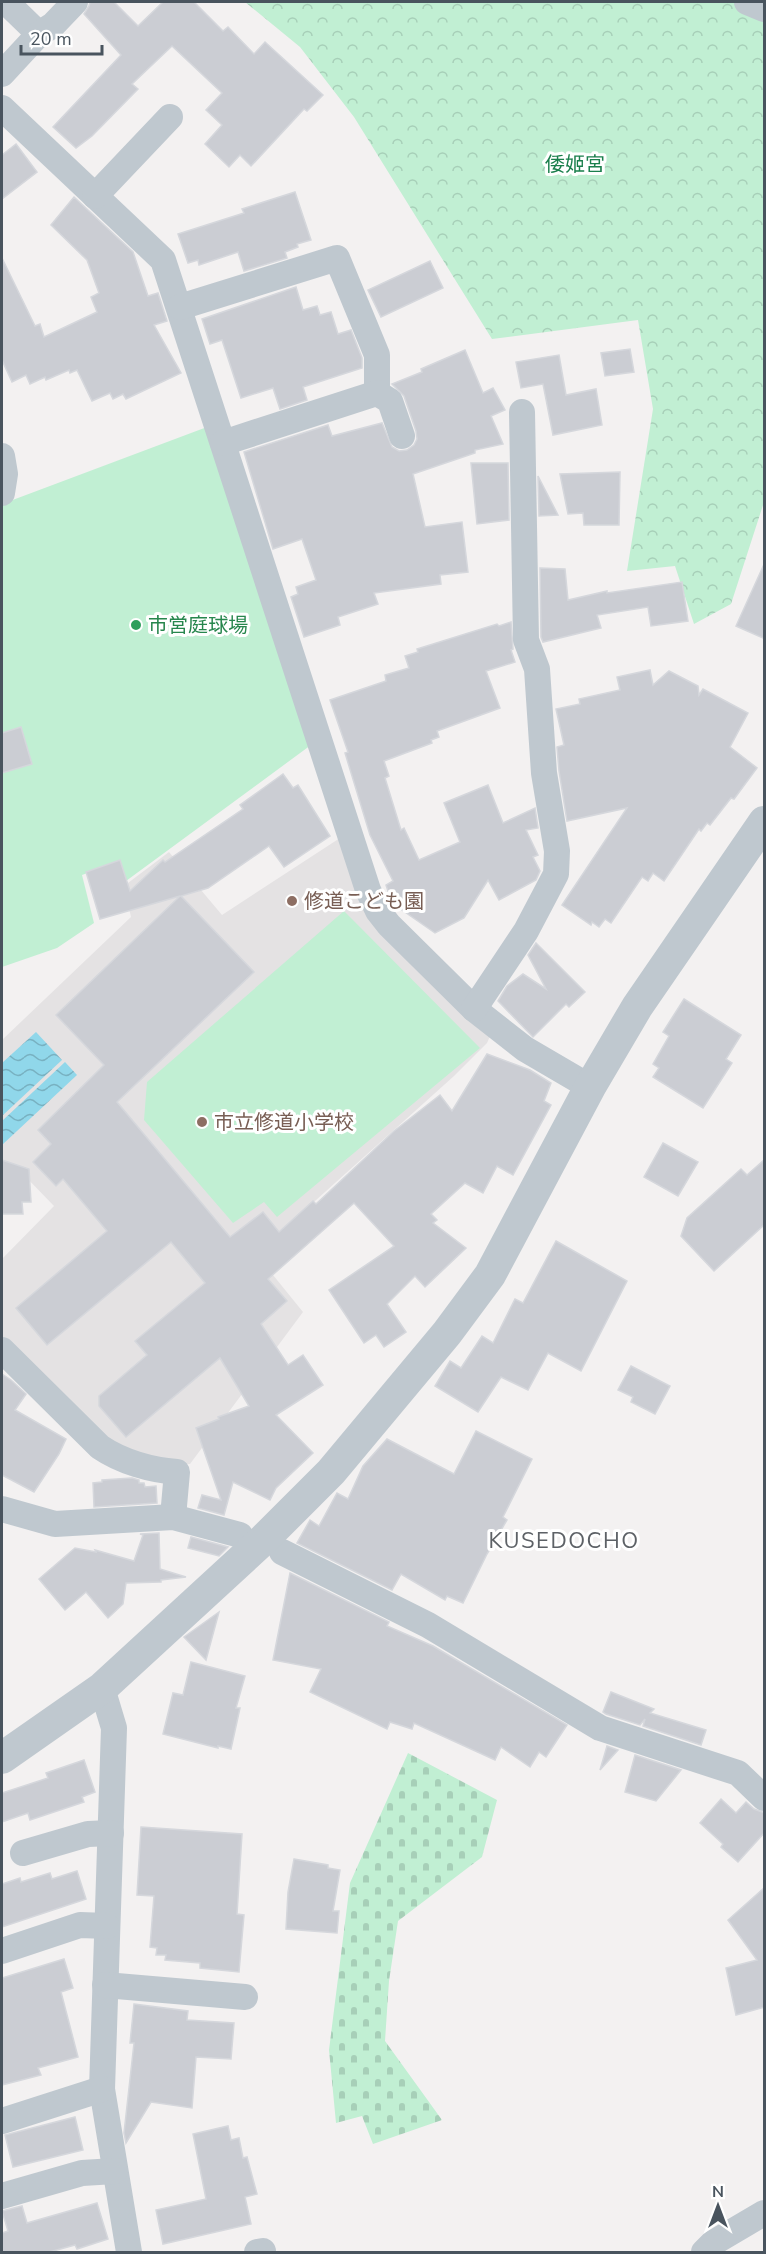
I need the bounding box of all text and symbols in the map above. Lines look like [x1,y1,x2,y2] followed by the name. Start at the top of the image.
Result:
[21,18,102,56] scale bar
[30,27,72,51] text: 20 m
[545,151,605,178] park label: 倭姬宮
[148,612,248,639] place label: 市営庭球場
[129,618,143,632] marker: 市営庭球場
[304,888,424,915] place label: 修道こども園
[285,894,299,908] marker: 修道こども園
[214,1109,354,1136] place label: 市立修道小学校
[195,1115,209,1129] marker: 市立修道小学校
[488,1526,640,1556] district label: KUSEDOCHO
[688,2176,748,2236] north arrow
[712,2181,724,2203] text: N

